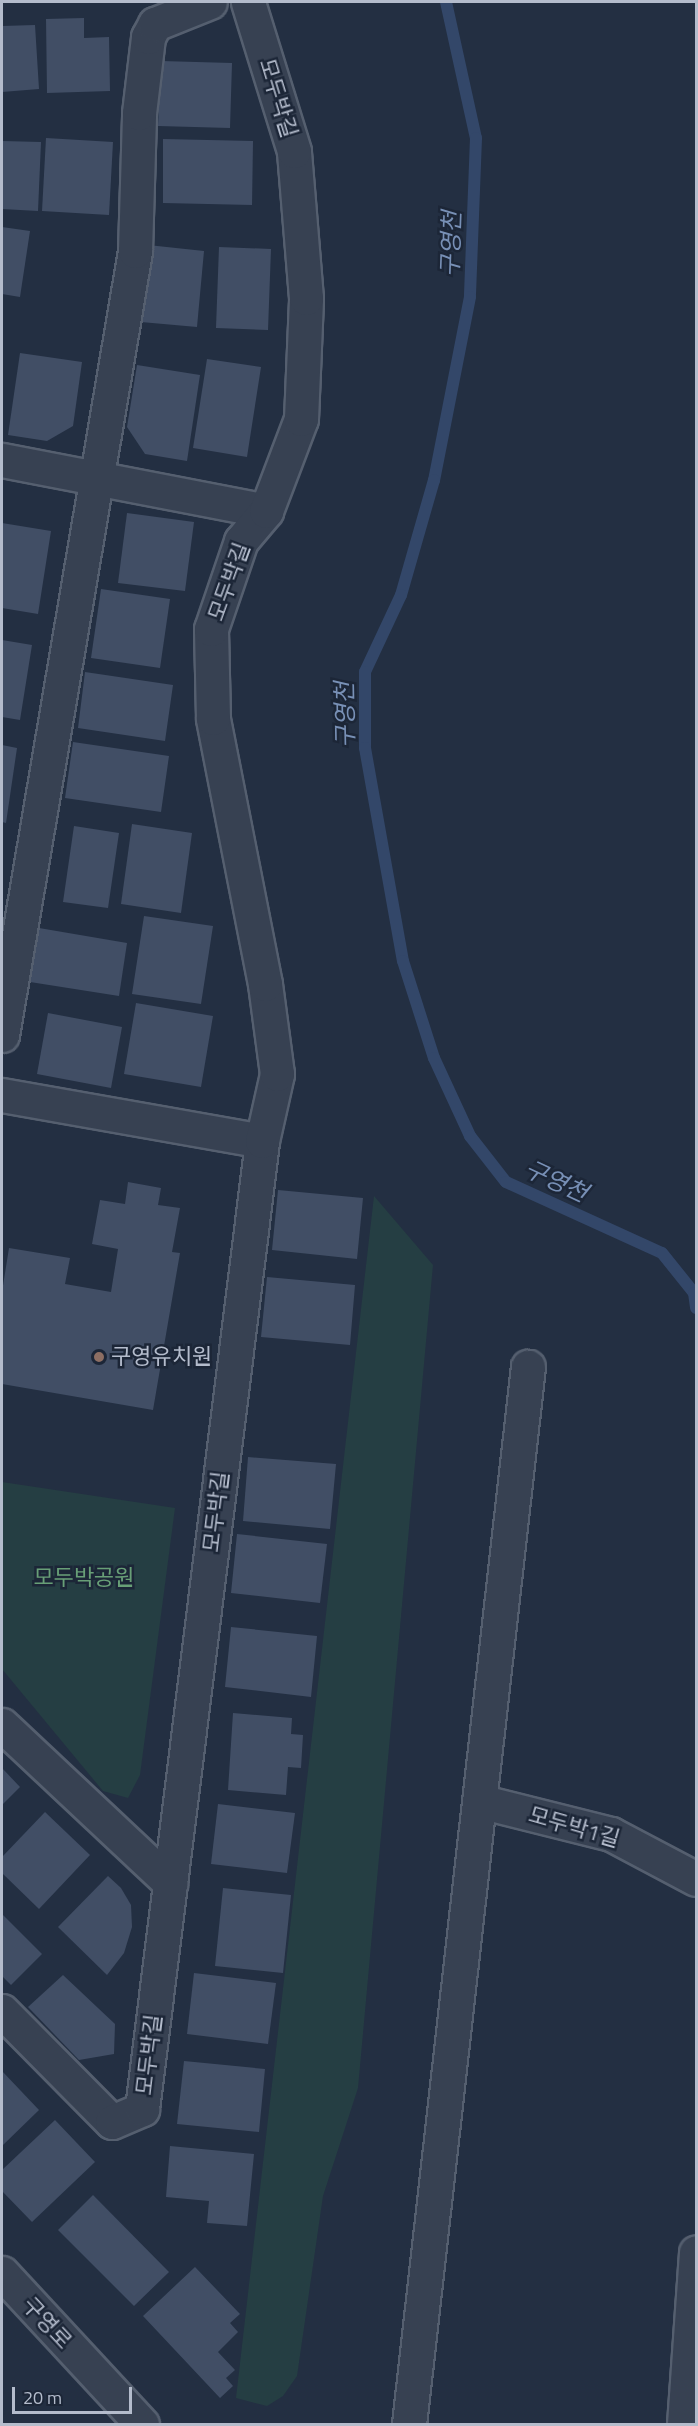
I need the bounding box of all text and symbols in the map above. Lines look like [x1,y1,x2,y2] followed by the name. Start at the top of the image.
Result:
[254,55,302,141] street label: 모두박길
[435,210,467,278] water label: 구영천
[203,539,255,625] street label: 모두박길
[330,682,360,748] water label: 구영천
[520,1154,592,1208] water label: 구영천
[111,1344,212,1370] place label: 구영유치원
[92,1350,106,1364] marker: 구영유치원
[198,1470,234,1554] street label: 모두박길
[33,1565,135,1591] park label: 모두박공원
[526,1801,622,1853] street label: 모두박1길
[131,2013,167,2097] street label: 모두박길
[17,2292,77,2354] street label: 구영로
[15,2375,135,2413] scale bar
[23,2384,62,2411] text: 20 m

